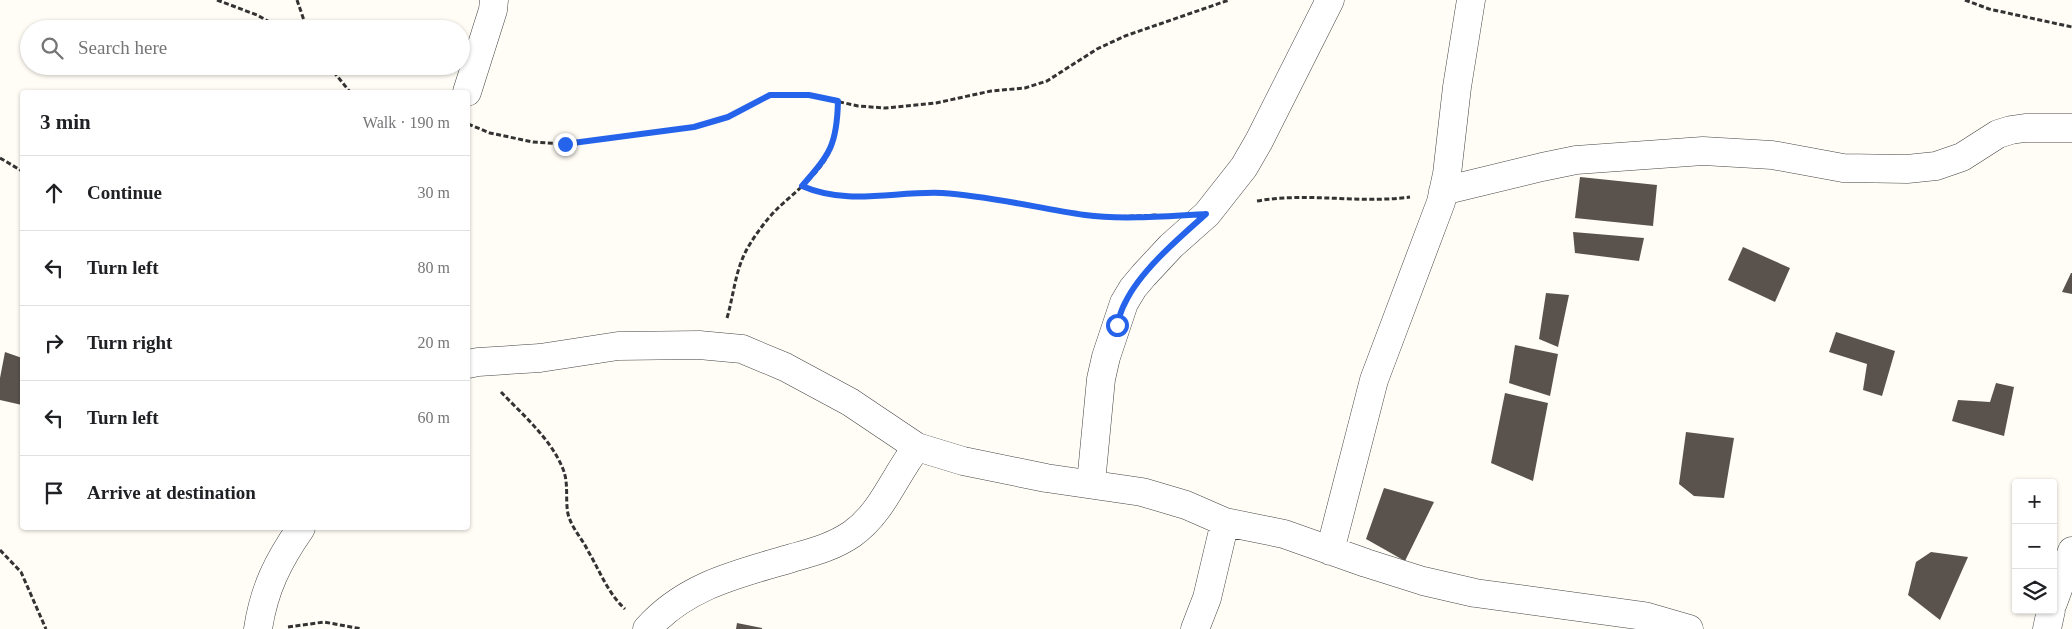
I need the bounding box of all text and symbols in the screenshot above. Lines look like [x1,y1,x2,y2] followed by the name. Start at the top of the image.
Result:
[20,20,470,75] search box
[38,34,66,62] icon: search
[78,37,167,58] text: Search here
[40,110,91,134] text: 3 min
[363,114,450,131] text: Walk · 190 m
[554,133,577,156] route end
[40,179,68,207] icon: ahead
[87,182,162,203] text: Continue
[418,184,450,201] text: 30 m
[40,254,68,282] icon: left
[87,257,159,278] text: Turn left
[418,259,450,276] text: 80 m
[1106,314,1129,337] route start
[40,329,68,357] icon: right
[87,332,172,353] text: Turn right
[418,334,450,351] text: 20 m
[40,404,68,432] icon: left
[87,407,159,428] text: Turn left
[418,409,450,426] text: 60 m
[40,479,68,507] icon: arrive
[2012,479,2057,614] map controls
[2012,479,2057,524] button: +
[87,482,256,503] text: Arrive at destination
[2012,524,2057,569] button: −
[2012,569,2057,614] button: layers

